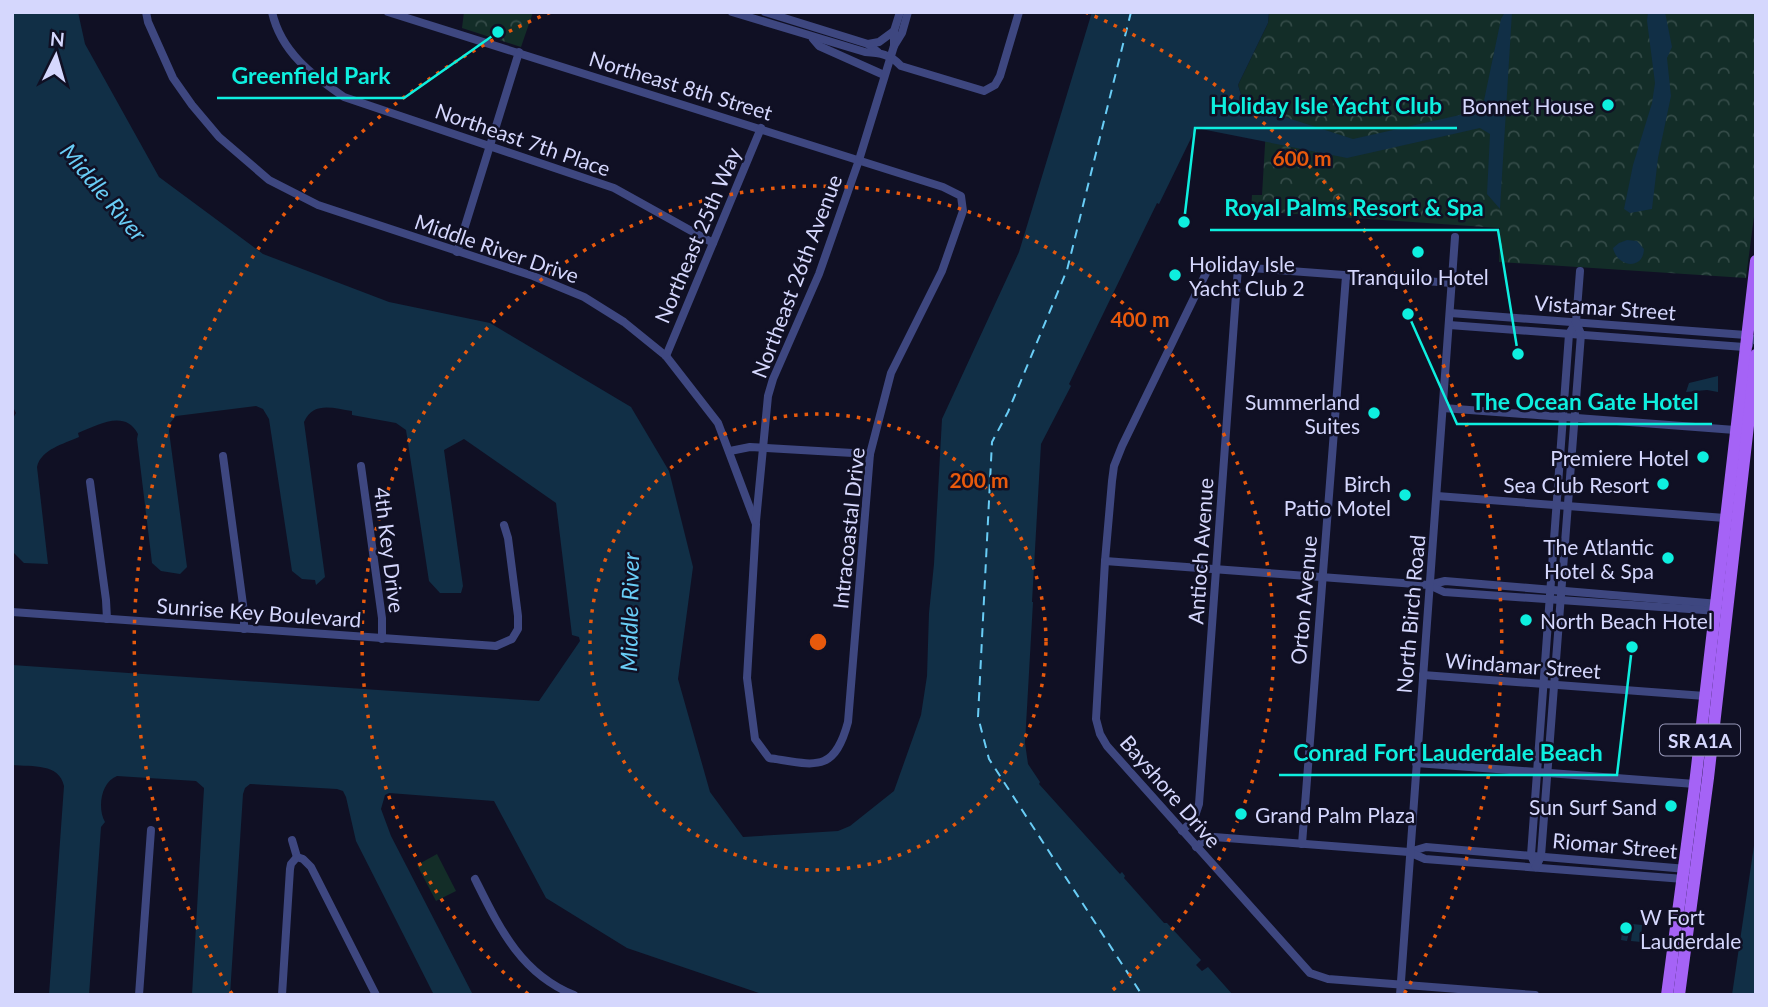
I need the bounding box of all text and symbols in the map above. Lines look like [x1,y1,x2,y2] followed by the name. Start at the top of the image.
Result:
[21,21,91,91] north arrow
[49,26,66,51] text: N
[586,45,776,125] street label: Northeast 8th Street
[217,54,404,98] callout: Greenfield Park
[232,61,391,89] text: Greenfield Park
[1195,84,1457,128] callout: Holiday Isle Yacht Club
[1210,91,1442,119] text: Holiday Isle Yacht Club
[1462,93,1594,118] place label: Bonnet House
[432,97,614,181] street label: Northeast 7th Place
[1600,97,1616,113] marker: Bonnet House
[55,137,154,247] water label: Middle River
[649,143,745,327] street label: Northeast 25th Way
[1272,145,1332,170] text: 600 m
[746,171,846,381] street label: Northeast 26th Avenue
[1210,186,1498,230] callout: Royal Palms Resort & Spa
[1224,193,1484,221] text: Royal Palms Resort & Spa
[412,208,582,288] street label: Middle River Drive
[1410,244,1426,260] marker: Tranquilo Hotel
[1189,251,1305,300] place label: Holiday Isle Yacht Club 2
[1347,264,1489,289] place label: Tranquilo Hotel
[1167,267,1183,283] marker: Holiday Isle Yacht Club 2
[1533,290,1677,324] street label: Vistamar Street
[1110,306,1170,331] text: 400 m
[1457,380,1712,424] callout: The Ocean Gate Hotel
[1471,387,1699,415] text: The Ocean Gate Hotel
[1245,389,1360,438] place label: Summerland Suites
[1366,405,1382,421] marker: Summerland Suites
[1550,445,1689,470] place label: Premiere Hotel
[827,446,869,610] street label: Intracoastal Drive
[1695,449,1711,465] marker: Premiere Hotel
[949,467,1009,492] text: 200 m
[1284,471,1391,520] place label: Birch Patio Motel
[1503,472,1649,497] place label: Sea Club Resort
[1655,476,1671,492] marker: Sea Club Resort
[1182,477,1218,625] street label: Antioch Avenue
[370,486,410,614] street label: 4th Key Drive
[1397,487,1413,503] marker: Birch Patio Motel
[1285,534,1321,666] street label: Orton Avenue
[1391,534,1429,694] street label: North Birch Road
[1543,534,1654,583] place label: The Atlantic Hotel & Spa
[1660,550,1676,566] marker: The Atlantic Hotel & Spa
[614,551,644,672] water label: Middle River
[156,592,362,632] street label: Sunrise Key Boulevard
[1540,608,1713,633] place label: North Beach Hotel
[1518,612,1534,628] marker: North Beach Hotel
[806,630,830,654] centre of rings
[1444,647,1602,683] street label: Windamar Street
[1660,724,1740,755] road number: SR A1A
[1115,730,1227,852] street label: Bayshore Drive
[1279,731,1617,775] callout: Conrad Fort Lauderdale Beach
[1293,738,1603,766] text: Conrad Fort Lauderdale Beach
[1529,794,1657,819] place label: Sun Surf Sand
[1663,798,1679,814] marker: Sun Surf Sand
[1255,802,1415,827] place label: Grand Palm Plaza
[1233,806,1249,822] marker: Grand Palm Plaza
[1551,827,1679,863] street label: Riomar Street
[1640,904,1741,953] place label: W Fort Lauderdale
[1618,920,1634,936] marker: W Fort Lauderdale

